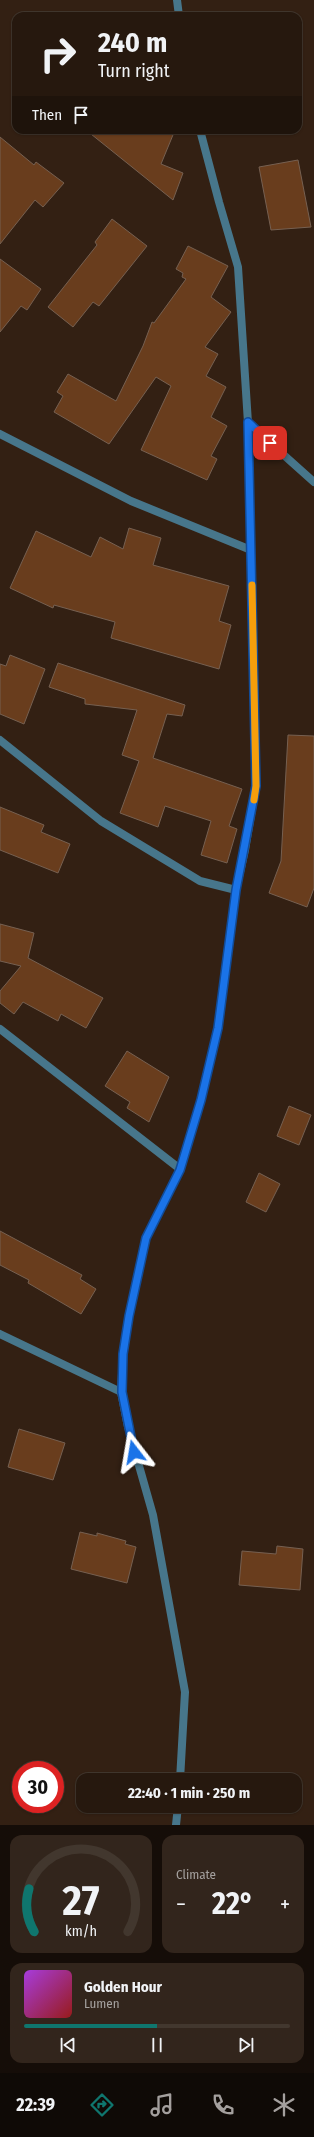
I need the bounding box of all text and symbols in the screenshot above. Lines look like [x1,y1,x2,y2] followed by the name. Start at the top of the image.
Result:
[98,26,167,59] text: 240 m
[32,28,84,80] icon: right
[98,60,170,82] text: Turn right
[70,104,92,126] icon: arrive
[32,106,62,124] text: Then
[253,426,287,460] pin
[259,432,281,454] icon: arrive
[113,1431,155,1473] position arrow
[12,1761,64,1813] speed limit sign: 30
[128,1784,250,1802] text: 22:40 · 1 min · 250 m
[176,1867,216,1882] text: Climate
[62,1876,100,1926] text: 27
[212,1886,254,1922] text: 22°
[176,1891,186,1918] text: −
[280,1891,290,1918] text: +
[65,1923,97,1940] text: km/h
[84,1978,162,1996] text: Golden Hour
[84,1996,120,2011] text: Lumen
[57,2034,79,2056] icon: previous
[146,2034,168,2056] icon: pause
[235,2034,257,2056] icon: next
[88,2091,116,2119] icon: directions
[148,2091,176,2119] icon: music
[209,2091,237,2119] icon: phone
[270,2091,298,2119] icon: climate
[16,2094,55,2116] text: 22:39

